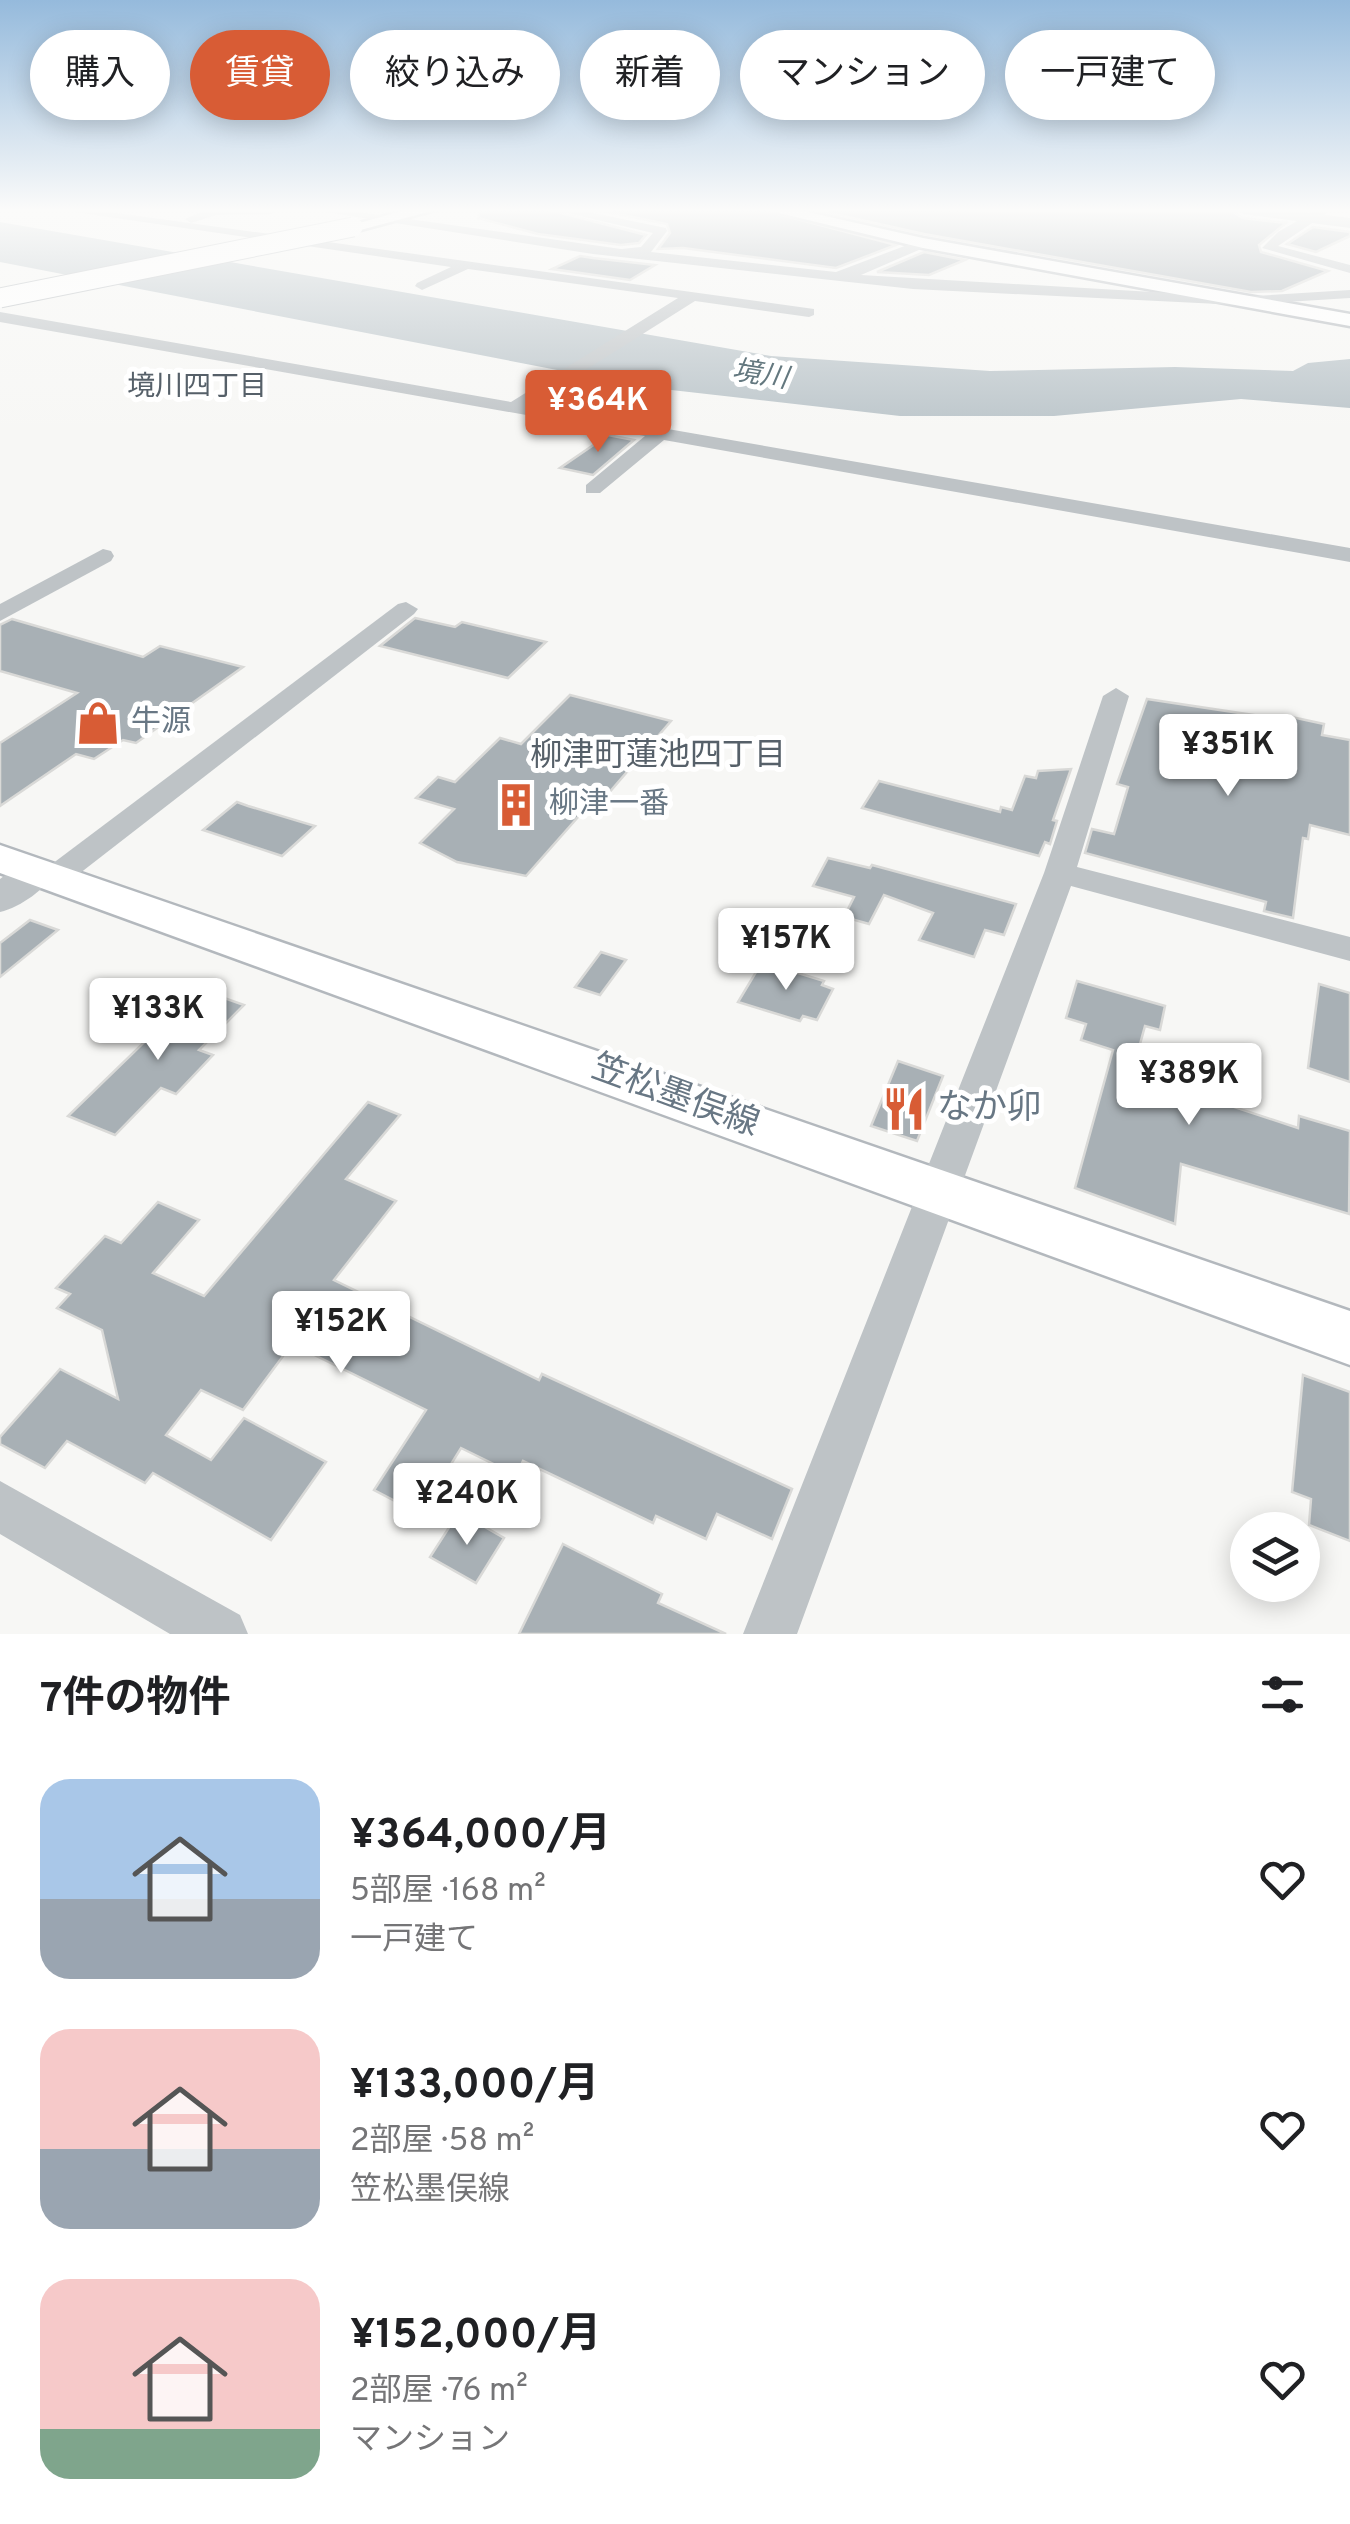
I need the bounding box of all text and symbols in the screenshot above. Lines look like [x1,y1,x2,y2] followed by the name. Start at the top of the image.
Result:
[30,30,170,120] chip: 購入
[190,30,330,120] chip: 賃貸
[350,30,560,120] chip: 絞り込み
[580,30,720,120] chip: 新着
[740,30,985,120] chip: マンション
[1005,30,1215,120] chip: 一戸建て
[730,354,793,399] water label: 境川
[127,370,267,406] district label: 境川四丁目
[528,370,668,455] pin: ¥364K
[547,382,649,422] text: ¥364K
[74,699,122,747] shop icon: 牛源
[131,705,191,742] place label: 牛源
[1158,714,1298,799] pin: ¥351K
[1181,726,1275,766] text: ¥351K
[530,737,786,777] district label: 柳津町蓮池四丁目
[492,781,540,829] building icon: 柳津一番
[549,787,669,824] place label: 柳津一番
[716,908,856,993] pin: ¥157K
[740,920,832,960] text: ¥157K
[88,978,228,1063] pin: ¥133K
[111,990,205,1030] text: ¥133K
[1119,1043,1259,1128] pin: ¥389K
[585,1046,765,1148] street label: 笠松墨俣線
[1138,1055,1240,1095] text: ¥389K
[880,1085,928,1133] restaurant icon: なか卯
[937,1087,1042,1131] place label: なか卯
[271,1291,411,1376] pin: ¥152K
[294,1303,388,1343] text: ¥152K
[397,1463,537,1548] pin: ¥240K
[415,1475,519,1515] text: ¥240K
[1230,1512,1320,1602] map controls
[1230,1512,1320,1602] button: layers
[1255,1667,1310,1722] icon: filters
[40,1674,231,1727] text: 7件の物件
[350,1810,611,1863] text: ¥364,000/月
[120,1819,240,1939] icon: home
[1255,1852,1310,1907] icon: heart
[350,1872,546,1912] text: 5部屋 · 168 m²
[350,1921,478,1961] text: 一戸建て
[350,2060,599,2113] text: ¥133,000/月
[120,2069,240,2189] icon: home
[1255,2102,1310,2157] icon: heart
[350,2122,534,2162] text: 2部屋 · 58 m²
[350,2171,510,2211] text: 笠松墨俣線
[350,2310,601,2363] text: ¥152,000/月
[120,2319,240,2439] icon: home
[1255,2352,1310,2407] icon: heart
[350,2372,528,2412] text: 2部屋 · 76 m²
[350,2421,510,2461] text: マンション

